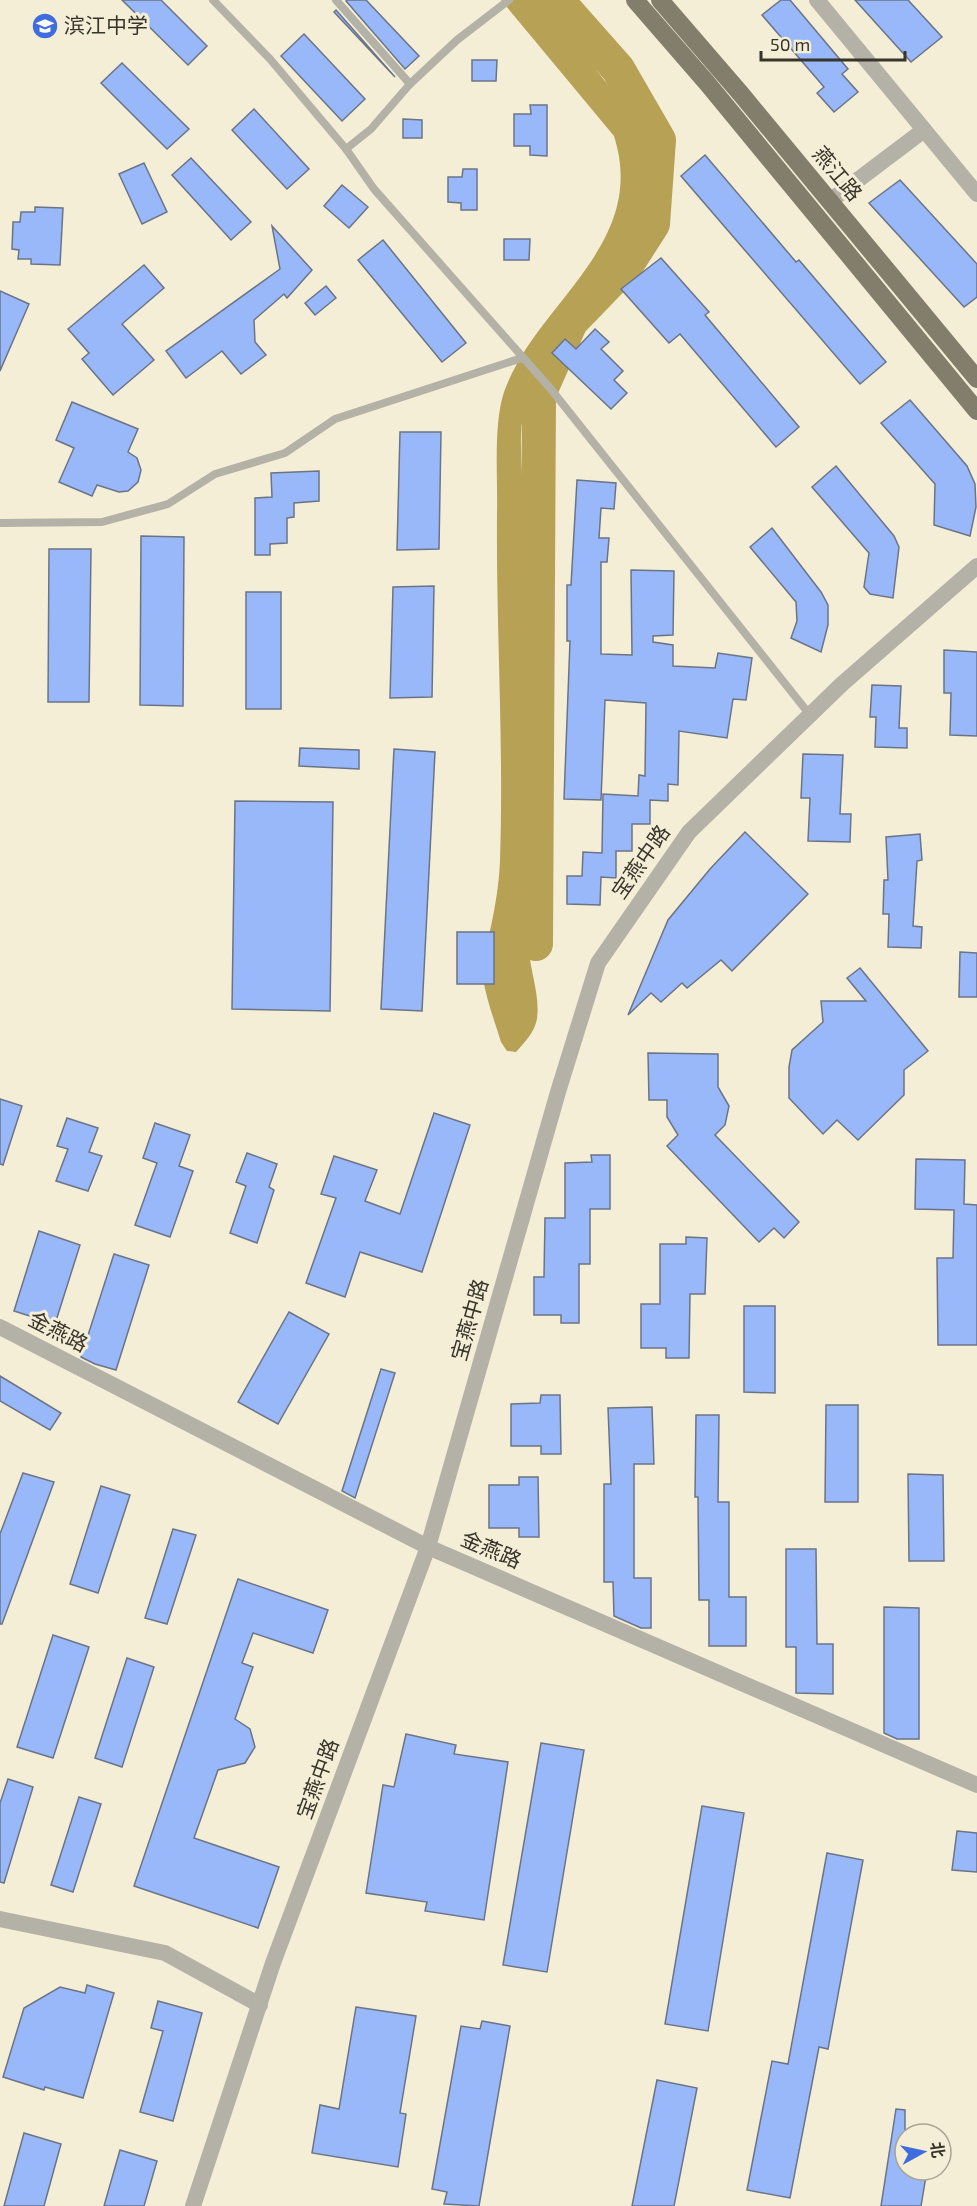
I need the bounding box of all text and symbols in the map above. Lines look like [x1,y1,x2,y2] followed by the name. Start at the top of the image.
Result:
[30,11,60,41] school or university icon: 滨江中学
[64,12,148,37] place label: 滨江中学
[761,24,905,62] scale bar
[770,33,810,55] text: 50 m
[808,141,868,205] street label: 燕江路
[605,820,674,903] street label: 宝燕中路
[445,1276,492,1363] street label: 宝燕中路
[25,1305,92,1356] street label: 金燕路
[458,1525,525,1572] street label: 金燕路
[290,1735,343,1822] street label: 宝燕中路
[893,2122,953,2182] north arrow
[928,2141,949,2159] text: 北

